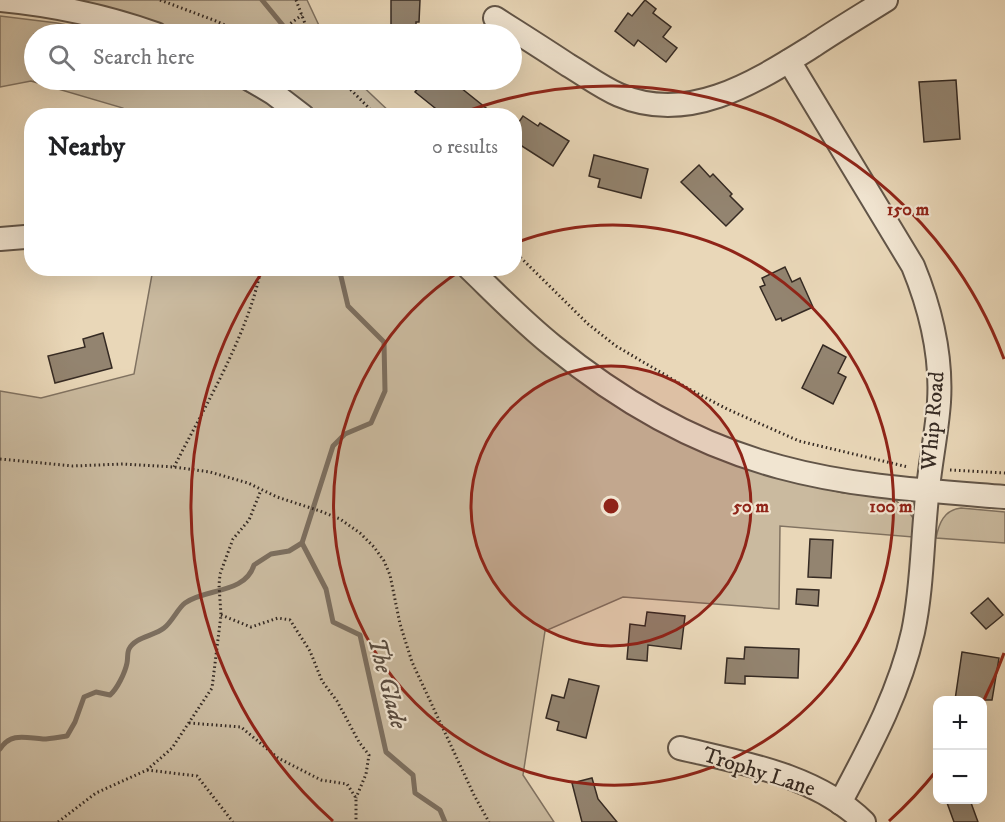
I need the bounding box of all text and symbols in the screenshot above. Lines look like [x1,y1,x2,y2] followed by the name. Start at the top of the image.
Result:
[24,24,522,90] search box
[45,41,78,74] icon: search
[93,44,195,71] text: Search here
[48,131,125,164] text: Nearby
[432,135,498,160] text: 0 results
[887,199,930,221] text: 150 m
[915,370,951,473] street label: Whip Road
[601,496,621,516] centre of rings
[732,496,769,518] text: 50 m
[869,496,913,518] text: 100 m
[360,634,414,733] water label: The Glade
[933,696,987,804] map controls
[933,696,987,750] button: +
[699,741,819,803] street label: Trophy Lane
[933,750,987,804] button: −

